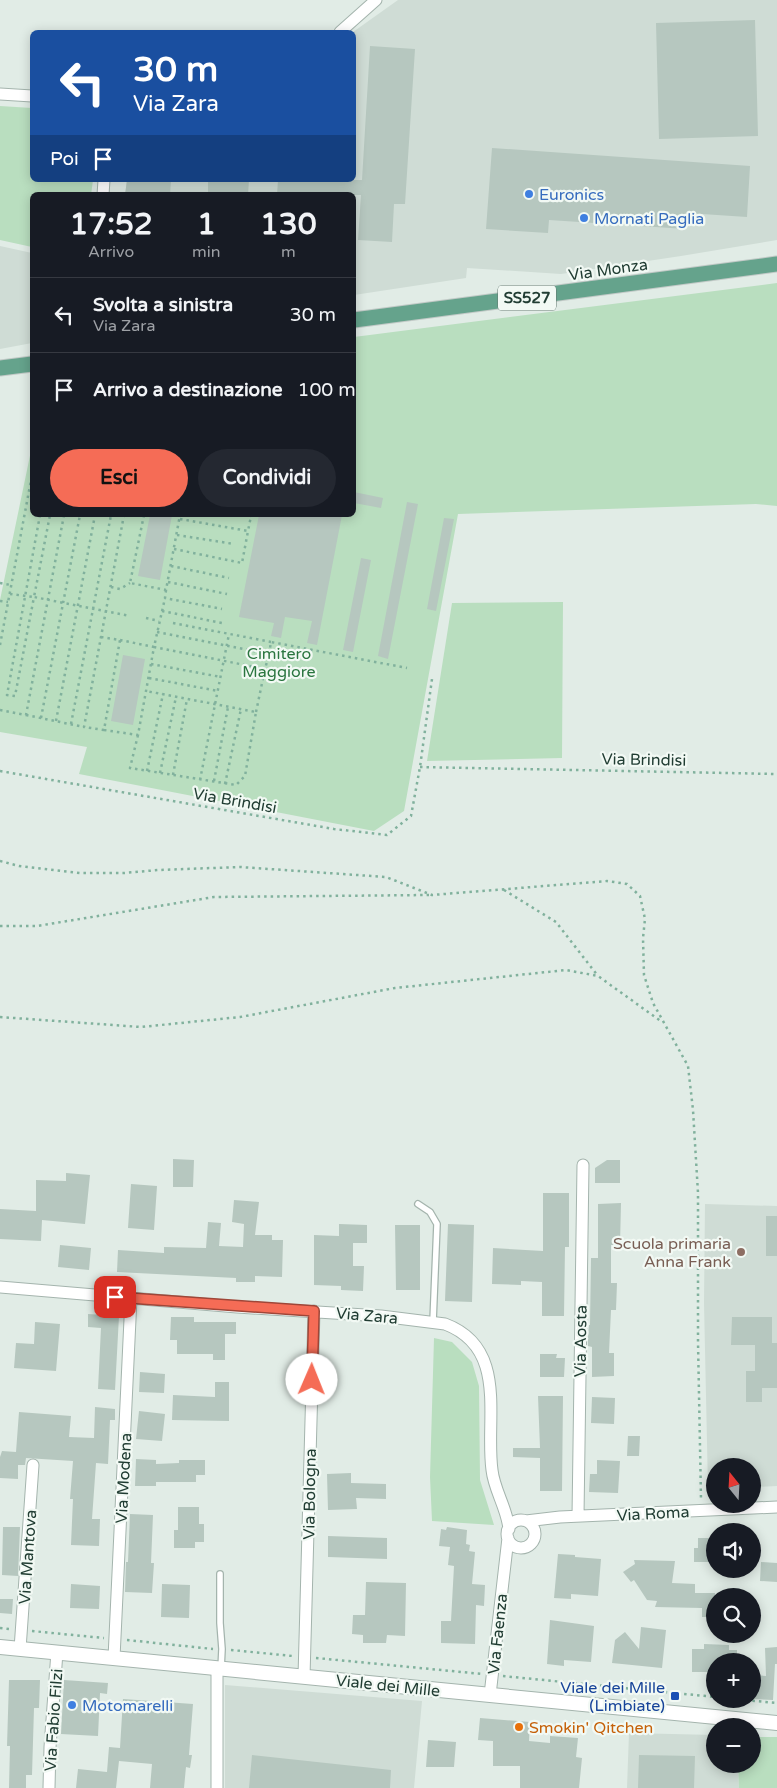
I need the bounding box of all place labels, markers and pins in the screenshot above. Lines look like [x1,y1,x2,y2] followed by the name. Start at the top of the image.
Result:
[539,185,604,205] place label: Euronics
[523,188,535,200] marker: Euronics
[594,209,704,229] place label: Mornati Paglia
[578,212,590,224] marker: Mornati Paglia
[613,1234,731,1272] place label: Scuola primaria Anna Frank
[735,1246,747,1258] marker: Scuola primaria Anna Frank
[94,1276,136,1318] pin
[560,1678,665,1716] place label: Viale dei Mille (Limbiate)
[669,1690,681,1702] marker: Viale dei Mille (Limbiate)
[82,1696,173,1716] place label: Motomarelli
[66,1699,78,1711] marker: Motomarelli
[529,1718,653,1738] place label: Smokin' Qitchen
[513,1721,525,1733] marker: Smokin' Qitchen

